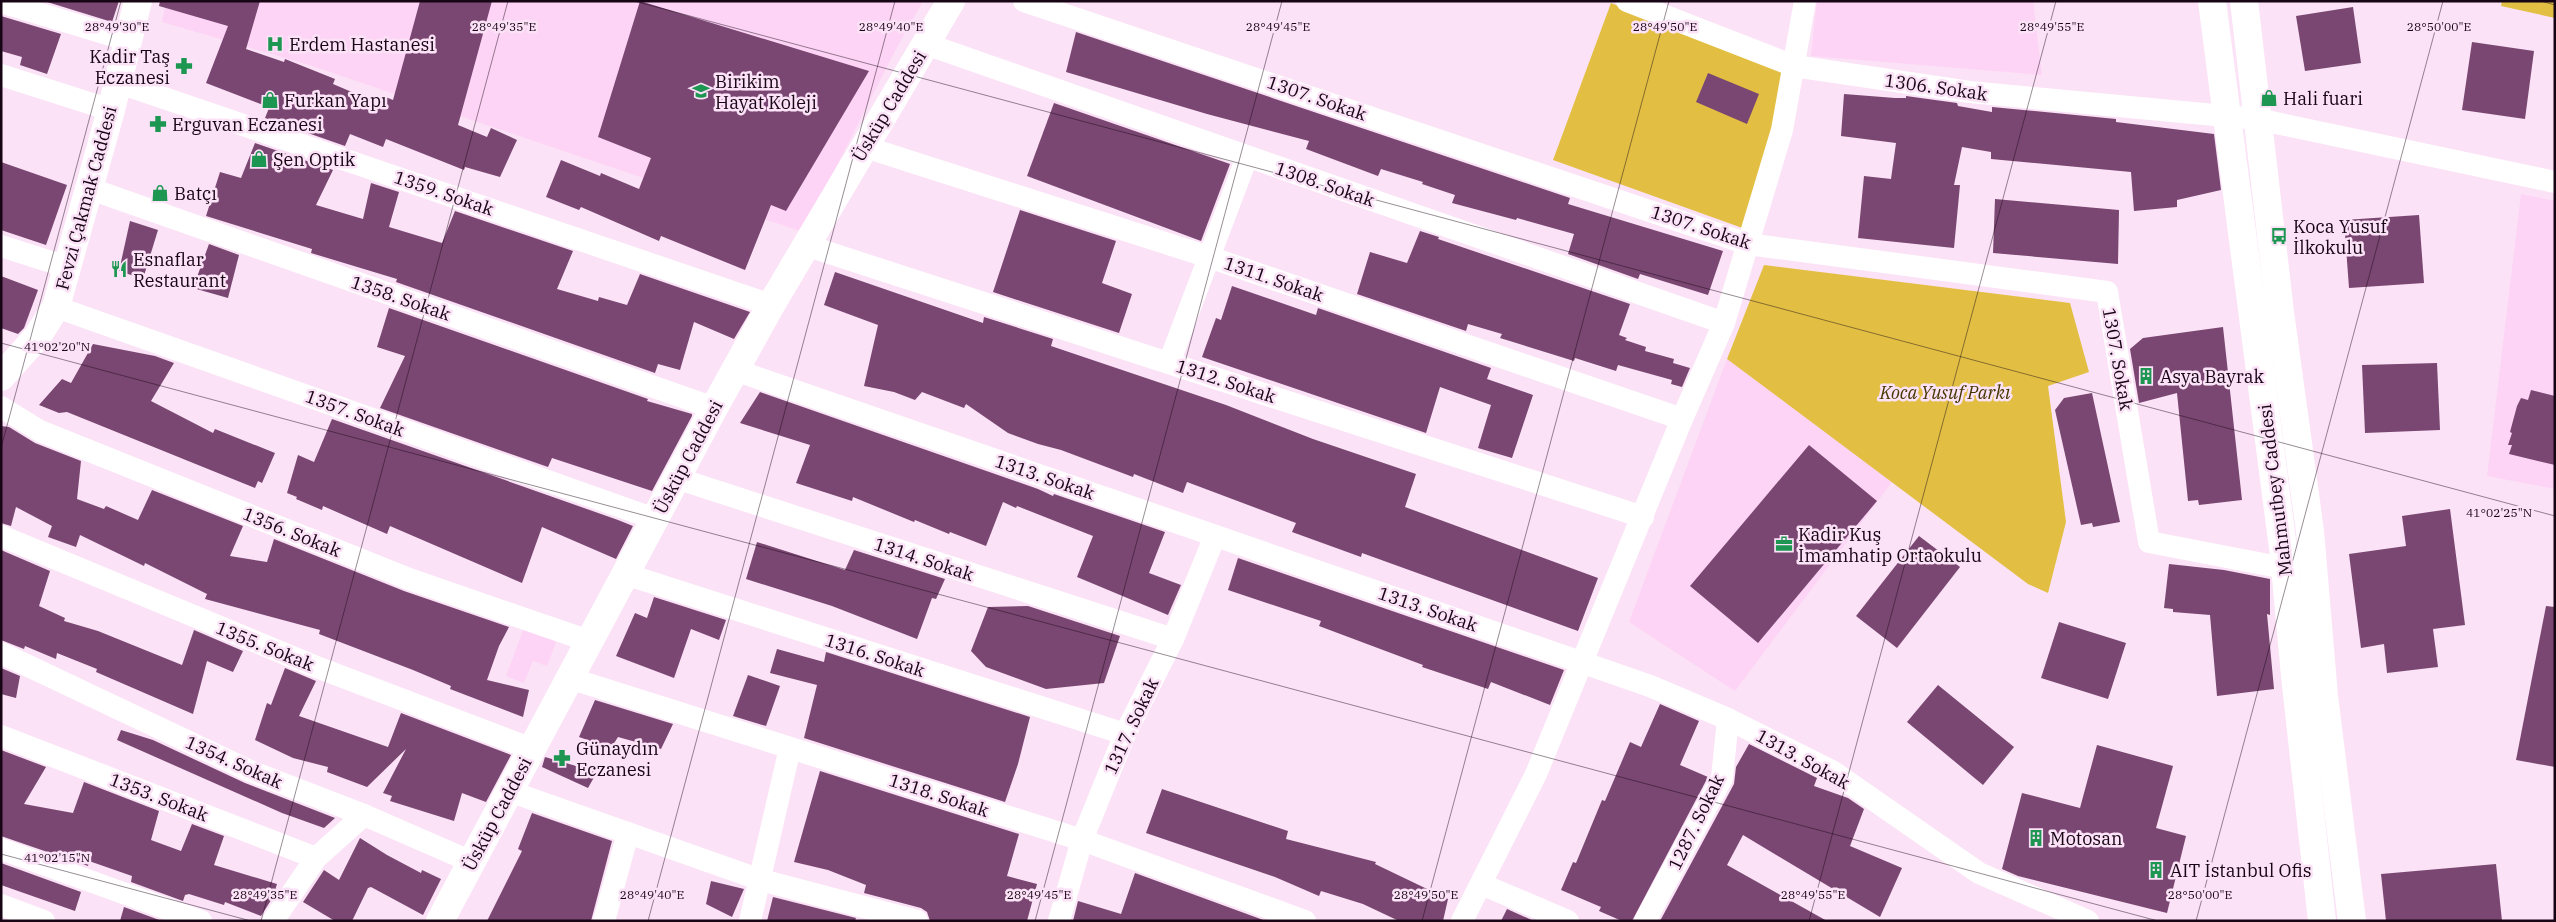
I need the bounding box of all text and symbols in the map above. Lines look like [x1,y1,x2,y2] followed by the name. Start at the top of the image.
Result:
[85,19,149,34] text: 28°49'30"E
[472,19,536,34] text: 28°49'35"E
[859,19,923,34] text: 28°49'40"E
[1246,19,1310,34] text: 28°49'45"E
[1633,19,1697,34] text: 28°49'50"E
[2020,19,2084,34] text: 28°49'55"E
[2407,19,2471,34] text: 28°50'00"E
[289,33,435,56] place label: Erdem Hastanesi
[265,34,285,54] hospital icon: Erdem Hastanesi
[89,45,170,89] place label: Kadir Taş Eczanesi
[847,46,931,166] street label: Üsküp Caddesi
[174,56,194,76] pharmacy icon: Kadir Taş Eczanesi
[1883,68,1989,106] street label: 1306. Sokak
[715,70,817,114] place label: Birikim Hayat Koleji
[1264,70,1370,126] street label: 1307. Sokak
[691,81,711,101] school or university icon: Birikim Hayat Koleji
[2283,87,2363,110] place label: Hali fuari
[2259,88,2279,108] shop icon: Hali fuari
[284,89,387,112] place label: Furkan Yapı
[260,90,280,110] shop icon: Furkan Yapı
[50,103,122,293] street label: Fevzi Çakmak Caddesi
[172,113,323,136] place label: Erguvan Eczanesi
[148,114,168,134] pharmacy icon: Erguvan Eczanesi
[273,148,356,171] place label: Şen Optik
[249,149,269,169] shop icon: Şen Optik
[1272,156,1378,212] street label: 1308. Sokak
[391,165,497,221] street label: 1359. Sokak
[174,182,217,205] place label: Batçı
[150,183,170,203] shop icon: Batçı
[1648,200,1754,254] street label: 1307. Sokak
[2293,215,2389,259] place label: Koca Yusuf İlkokulu
[2269,226,2289,246] bus stop icon: Koca Yusuf İlkokulu
[133,248,226,292] place label: Esnaflar Restaurant
[1221,251,1327,307] street label: 1311. Sokak
[109,259,129,279] restaurant icon: Esnaflar Restaurant
[348,270,454,326] street label: 1358. Sokak
[2098,306,2138,413] street label: 1307. Sokak
[24,339,90,354] text: 41°02'20"N
[1173,354,1279,408] street label: 1312. Sokak
[2160,365,2265,388] place label: Asya Bayrak
[2136,366,2156,386] building icon: Asya Bayrak
[1879,381,2011,404] park label: Koca Yusuf Parkı
[302,384,408,442] street label: 1357. Sokak
[648,396,728,518] street label: Üsküp Caddesi
[2253,402,2297,577] street label: Mahmutbey Caddesi
[992,449,1098,505] street label: 1313. Sokak
[240,502,345,562] street label: 1356. Sokak
[2466,505,2532,520] text: 41°02'25"N
[1798,523,1982,567] place label: Kadir Kuş İmamhatip Ortaokulu
[871,532,977,586] street label: 1314. Sokak
[1774,534,1794,554] office icon: Kadir Kuş İmamhatip Ortaokulu
[1375,581,1481,637] street label: 1313. Sokak
[213,616,318,676] street label: 1355. Sokak
[822,628,928,682] street label: 1316. Sokak
[1099,674,1164,778] street label: 1317. Sokak
[1752,724,1854,794] street label: 1313. Sokak
[182,730,287,794] street label: 1354. Sokak
[576,737,659,781] place label: Günaydın Eczanesi
[552,748,572,768] pharmacy icon: Günaydın Eczanesi
[457,753,537,875] street label: Üsküp Caddesi
[106,768,212,827] street label: 1353. Sokak
[886,768,992,822] street label: 1318. Sokak
[1663,770,1729,874] street label: 1287. Sokak
[2050,827,2122,850] place label: Motosan
[2026,828,2046,848] building icon: Motosan
[24,850,90,865] text: 41°02'15"N
[2170,859,2312,882] place label: AIT İstanbul Ofis
[2146,860,2166,880] building icon: AIT İstanbul Ofis
[233,887,297,902] text: 28°49'35"E
[620,887,684,902] text: 28°49'40"E
[1007,887,1071,902] text: 28°49'45"E
[1394,887,1458,902] text: 28°49'50"E
[1781,887,1845,902] text: 28°49'55"E
[2168,887,2232,902] text: 28°50'00"E

